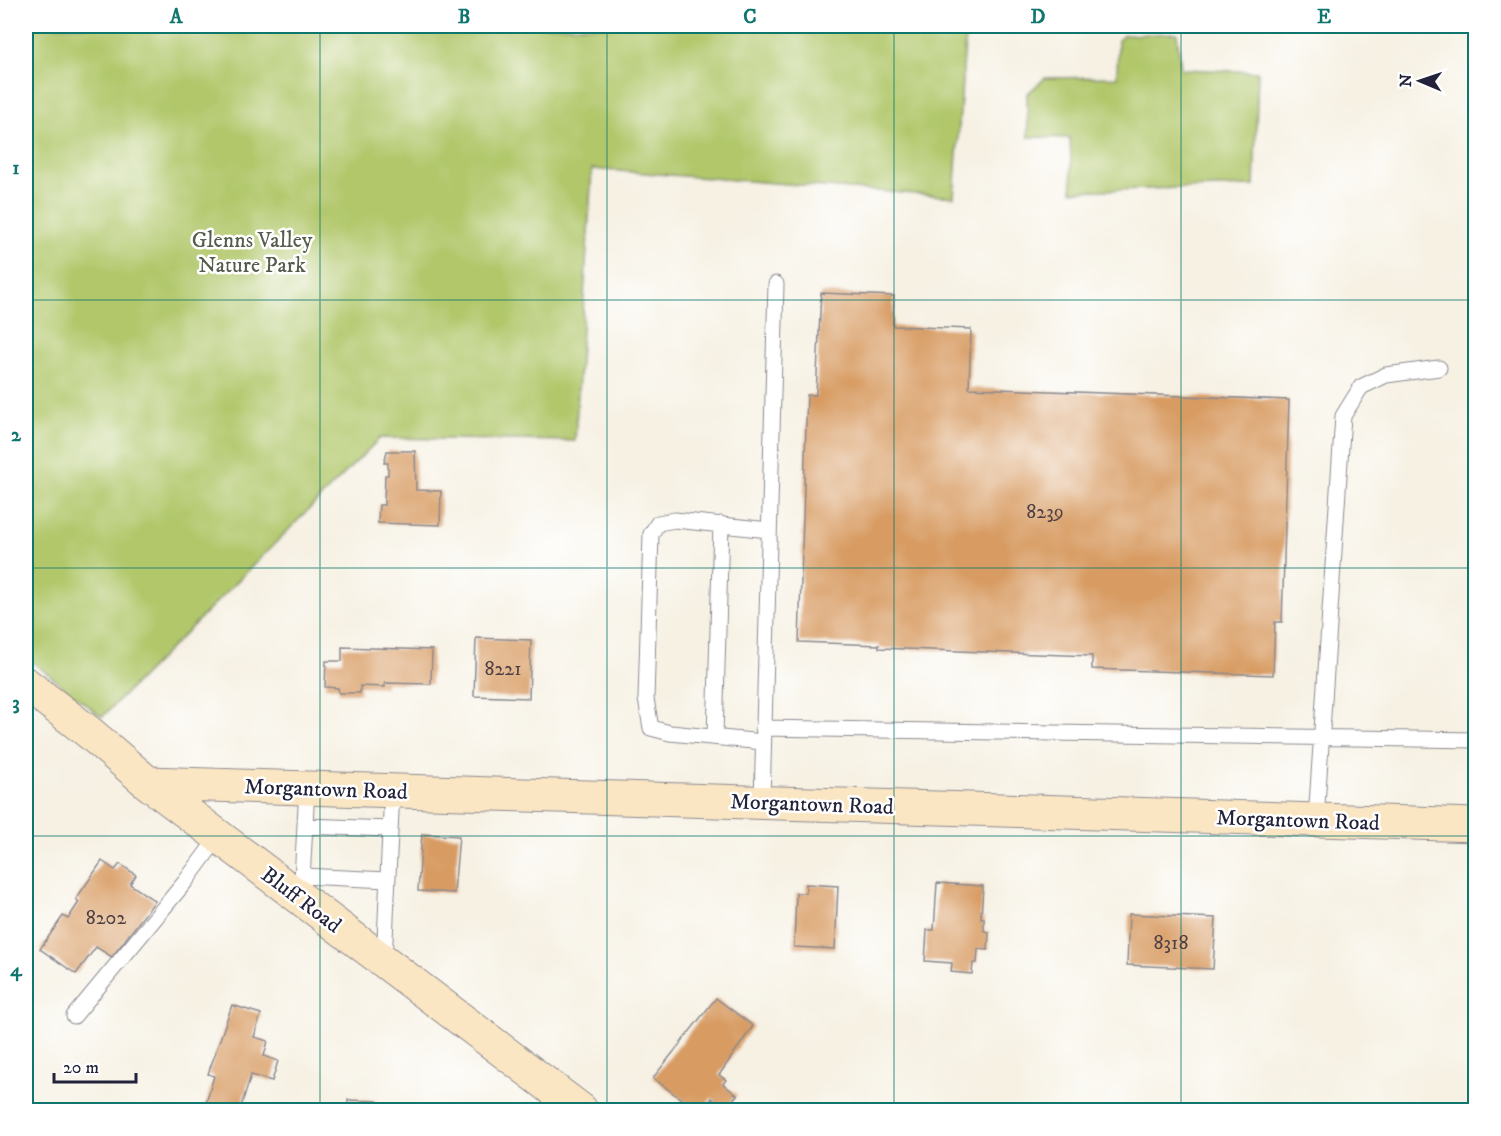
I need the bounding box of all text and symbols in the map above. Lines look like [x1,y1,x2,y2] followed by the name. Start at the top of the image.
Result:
[169,5,184,30] text: A
[458,5,470,30] text: B
[743,5,757,30] text: C
[1031,5,1046,30] text: D
[1317,5,1331,30] text: E
[1390,51,1450,111] north arrow
[1396,74,1416,87] text: N
[12,156,20,181] text: 1
[192,227,313,279] park label: Glenns Valley Nature Park
[11,423,22,448] text: 2
[1026,500,1064,525] house number: 8239
[484,657,522,682] house number: 8221
[12,691,20,716] text: 3
[244,773,408,806] street label: Morgantown Road
[730,788,894,821] street label: Morgantown Road
[1216,804,1380,837] street label: Morgantown Road
[256,861,347,939] street label: Bluff Road
[86,906,126,931] house number: 8202
[1154,931,1188,956] house number: 8318
[10,958,23,983] text: 4
[54,1046,136,1084] scale bar
[63,1057,99,1079] text: 20 m

